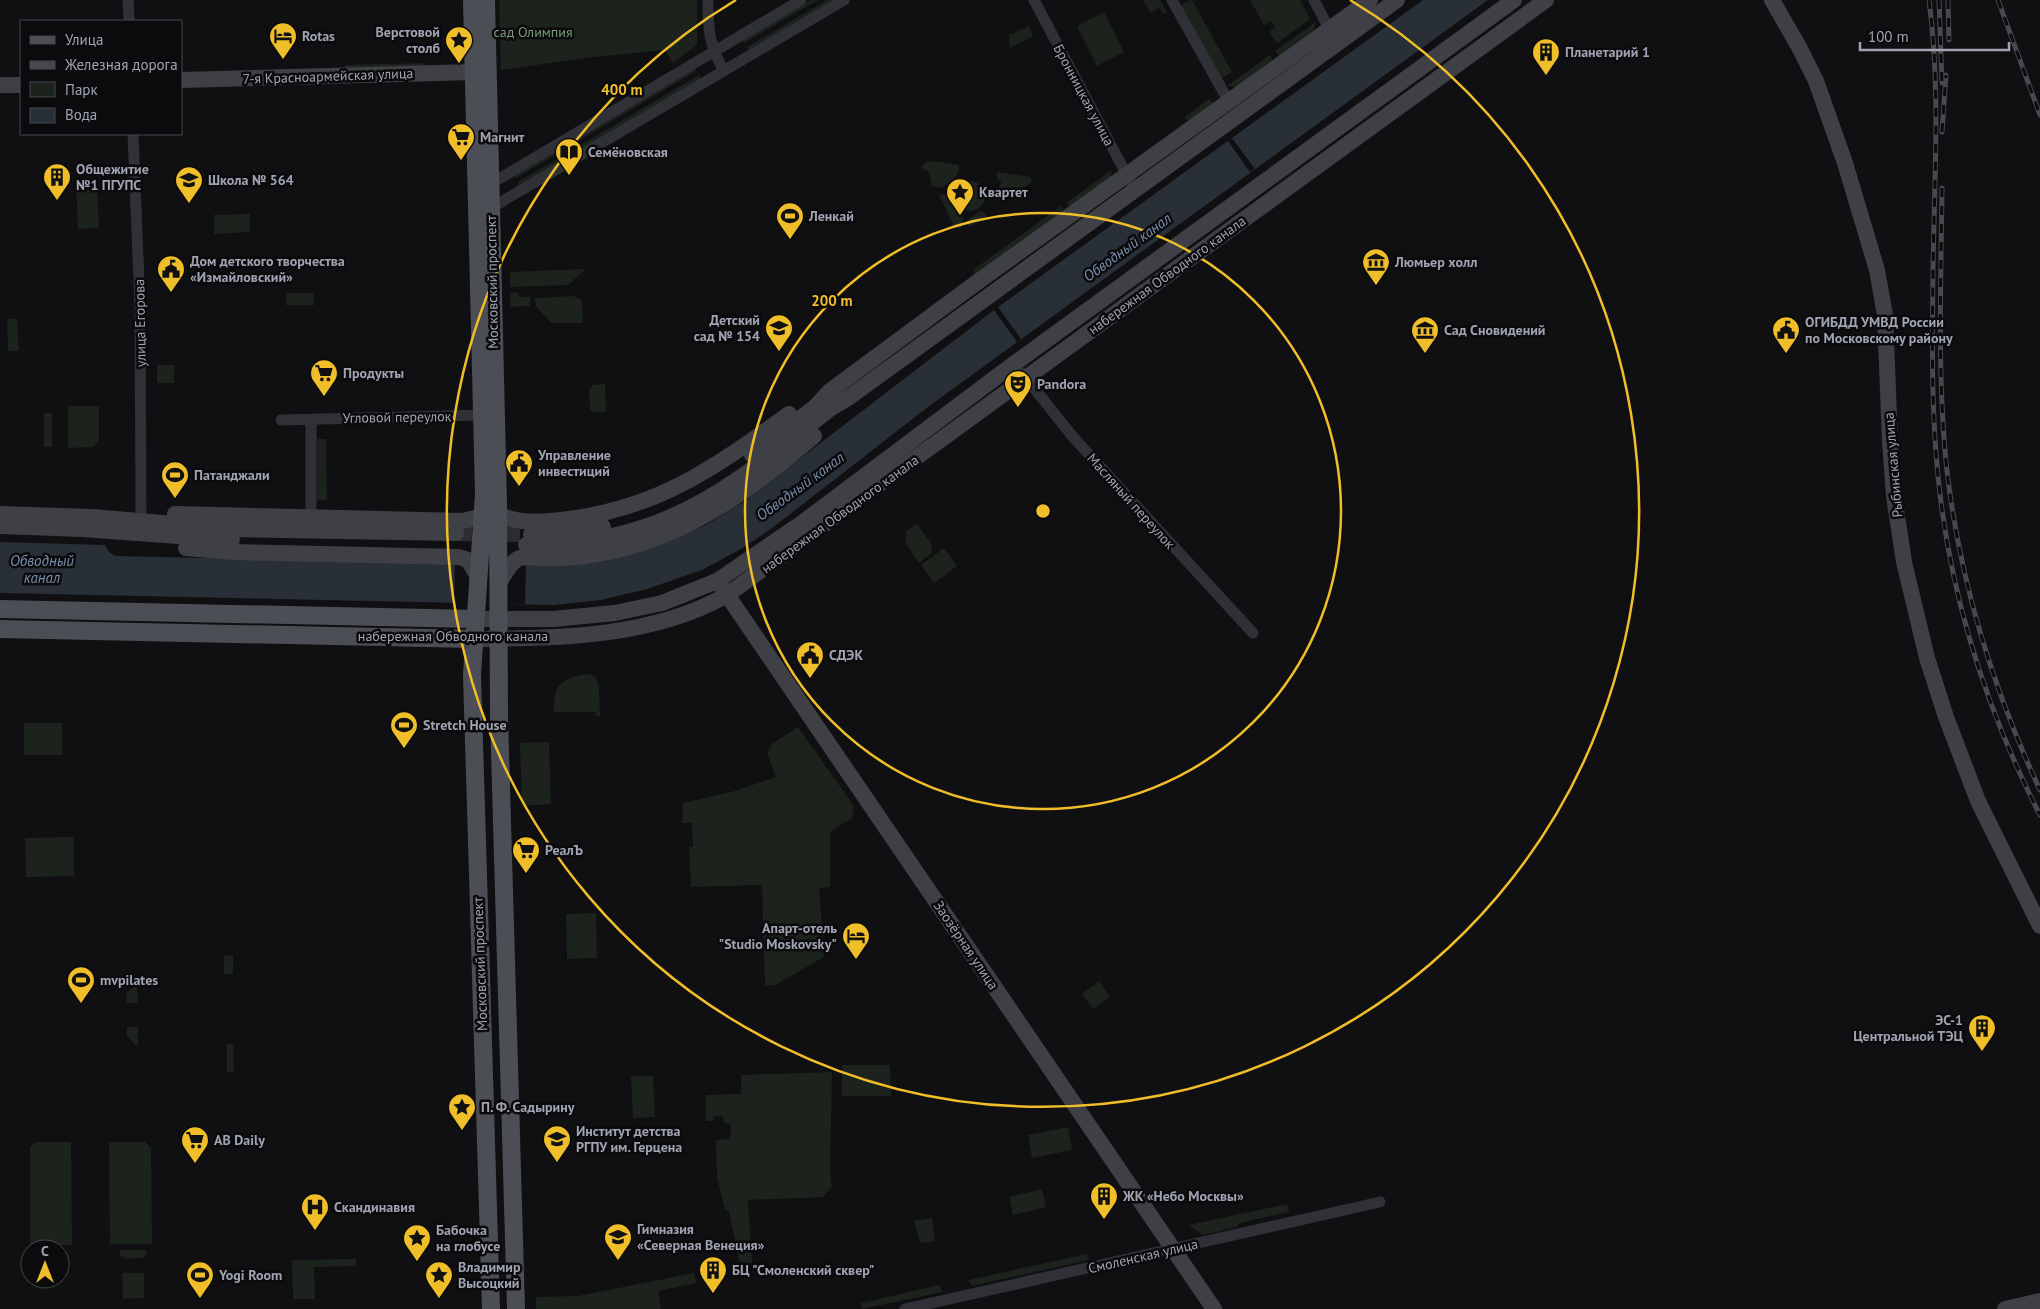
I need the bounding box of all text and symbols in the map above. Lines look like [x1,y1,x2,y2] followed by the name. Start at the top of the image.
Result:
[20,20,182,135] legend
[1860,20,2009,52] scale bar
[268,21,298,60] hotel icon: Rotas
[376,23,440,57] place label: Верстовой столб
[493,23,573,41] park label: сад Олимпия
[444,25,474,64] place icon: Верстовой столб
[302,27,335,45] place label: Rotas
[1868,27,1909,46] text: 100 m
[65,30,103,49] text: Улица
[1531,37,1561,76] building icon: Планетарий 1
[1050,41,1118,149] street label: Бронницкая улица
[1565,43,1650,61] place label: Планетарий 1
[64,55,178,74] text: Железная дорога
[242,64,414,88] street label: 7-я Красноармейская улица
[65,80,98,99] text: Парк
[601,80,643,99] text: 400 m
[65,105,97,124] text: Вода
[446,122,476,161] supermarket icon: Магнит
[480,128,525,146] place label: Магнит
[554,137,584,176] library icon: Семёновская
[588,143,668,161] place label: Семёновская
[76,160,149,194] place label: Общежитие №1 ПГУПС
[42,162,72,201] building icon: Общежитие №1 ПГУПС
[174,165,204,204] school or university icon: Школа № 564
[208,171,294,189] place label: Школа № 564
[945,177,975,216] place icon: Квартет
[979,183,1028,201] place label: Квартет
[775,201,805,240] sports icon: Ленкай
[808,207,854,225] place label: Ленкай
[1079,208,1175,285] water label: Обводный канал
[1085,212,1249,338] street label: набережная Обводного канала
[482,215,502,349] street label: Московский проспект
[1361,247,1391,286] museum icon: Люмьер холл
[190,252,345,286] place label: Дом детского творчества «Измайловский»
[1394,253,1477,271] place label: Люмьер холл
[156,254,186,293] public building icon: Дом детского творчества «Измайловский»
[130,279,150,367] street label: улица Егорова
[811,291,853,310] text: 200 m
[694,311,760,345] place label: Детский сад № 154
[764,313,794,352] school or university icon: Детский сад № 154
[1805,313,1953,347] place label: ОГИБДД УМВД России по Московскому району
[1410,315,1440,354] museum icon: Сад Сновидений
[1771,315,1801,354] public building icon: ОГИБДД УМВД России по Московскому району
[1444,321,1546,339] place label: Сад Сновидений
[309,358,339,397] supermarket icon: Продукты
[343,364,404,382] place label: Продукты
[1003,369,1033,408] theatre icon: Pandora
[1037,375,1086,393] place label: Pandora
[342,407,452,427] street label: Угловой переулок
[1879,412,1907,518] street label: Рыбинская улица
[537,446,611,480] place label: Управление инвестиций
[752,447,848,524] water label: Обводный канал
[504,448,534,487] public building icon: Управление инвестиций
[1083,449,1179,553] street label: Масляный переулок
[758,451,922,577] street label: набережная Обводного канала
[160,460,190,499] sports icon: Патанджали
[194,466,270,484] place label: Патанджали
[1034,502,1052,520] centre of rings
[10,551,74,587] water label: Обводный канал
[358,627,548,645] street label: набережная Обводного канала
[795,640,825,679] public building icon: СДЭК
[829,646,863,664] place label: СДЭК
[389,710,419,749] sports icon: Stretch House
[423,716,507,734] place label: Stretch House
[511,835,541,874] supermarket icon: РеалЪ
[545,841,583,859] place label: РеалЪ
[469,896,491,1031] street label: Московский проспект
[930,897,1002,993] street label: Заозёрная улица
[719,919,837,953] place label: Апарт-отель "Studio Moskovsky"
[841,921,871,960] hotel icon: Апарт-отель "Studio Moskovsky"
[66,965,96,1004] sports icon: mvpilates
[100,971,158,989] place label: mvpilates
[1853,1011,1963,1045] place label: ЭС-1 Центральной ТЭЦ
[1967,1013,1997,1052] building icon: ЭС-1 Центральной ТЭЦ
[447,1092,477,1131] place icon: П. Ф. Садырину
[481,1098,575,1116] place label: П. Ф. Садырину
[576,1122,682,1156] place label: Институт детства РГПУ им. Герцена
[542,1124,572,1163] school or university icon: Институт детства РГПУ им. Герцена
[180,1125,210,1164] supermarket icon: АВ Daily
[214,1131,265,1149] place label: АВ Daily
[1089,1181,1119,1220] building icon: ЖК «Небо Москвы»
[1122,1187,1244,1205] place label: ЖК «Небо Москвы»
[300,1192,330,1231] hospital icon: Скандинавия
[334,1198,415,1216] place label: Скандинавия
[637,1220,765,1254] place label: Гимназия «Северная Венеция»
[436,1221,500,1255] place label: Бабочка на глобусе
[603,1222,633,1261] school or university icon: Гимназия «Северная Венеция»
[402,1223,432,1262] place icon: Бабочка на глобусе
[1086,1235,1200,1277] street label: Смоленская улица
[20,1239,70,1289] north arrow
[41,1242,49,1260] text: С
[698,1255,728,1294] building icon: БЦ "Смоленский сквер"
[458,1258,521,1292] place label: Владимир Высоцкий
[185,1260,215,1299] sports icon: Yogi Room
[424,1260,454,1299] place icon: Владимир Высоцкий
[732,1261,874,1279] place label: БЦ "Смоленский сквер"
[218,1266,282,1284] place label: Yogi Room

